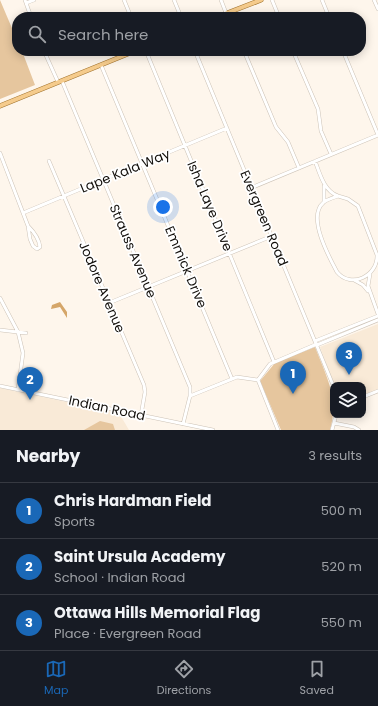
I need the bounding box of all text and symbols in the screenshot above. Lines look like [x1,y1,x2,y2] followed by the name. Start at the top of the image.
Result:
[12,12,366,56] search box
[26,23,48,45] icon: search
[58,24,148,45] text: Search here
[77,144,173,198] street label: Lape Kala Way
[182,158,238,254] street label: Isha Laye Drive
[235,167,293,269] street label: Evergreen Road
[153,197,173,217] your location
[105,201,161,301] street label: Strauss Avenue
[160,223,212,311] street label: Emmick Drive
[74,238,130,336] street label: Jodore Avenue
[336,342,362,375] pin: 3
[280,361,306,394] pin: 1
[17,367,43,400] pin: 2
[330,382,366,418] map controls
[330,382,366,418] button: layers
[67,391,147,425] street label: Indian Road
[16,444,80,468] text: Nearby
[308,446,362,465] text: 3 results
[54,490,212,511] text: Chris Hardman Field
[27,501,31,520] text: 1
[321,501,362,520] text: 500 m
[54,512,95,531] text: Sports
[54,546,226,567] text: Saint Ursula Academy
[25,557,33,576] text: 2
[321,557,362,576] text: 520 m
[54,568,185,587] text: School · Indian Road
[54,602,260,623] text: Ottawa Hills Memorial Flag
[25,613,33,632] text: 3
[321,613,362,632] text: 550 m
[54,624,201,643] text: Place · Evergreen Road
[44,658,68,699] tab: Map
[157,658,211,699] tab: Directions
[300,658,334,699] tab: Saved

